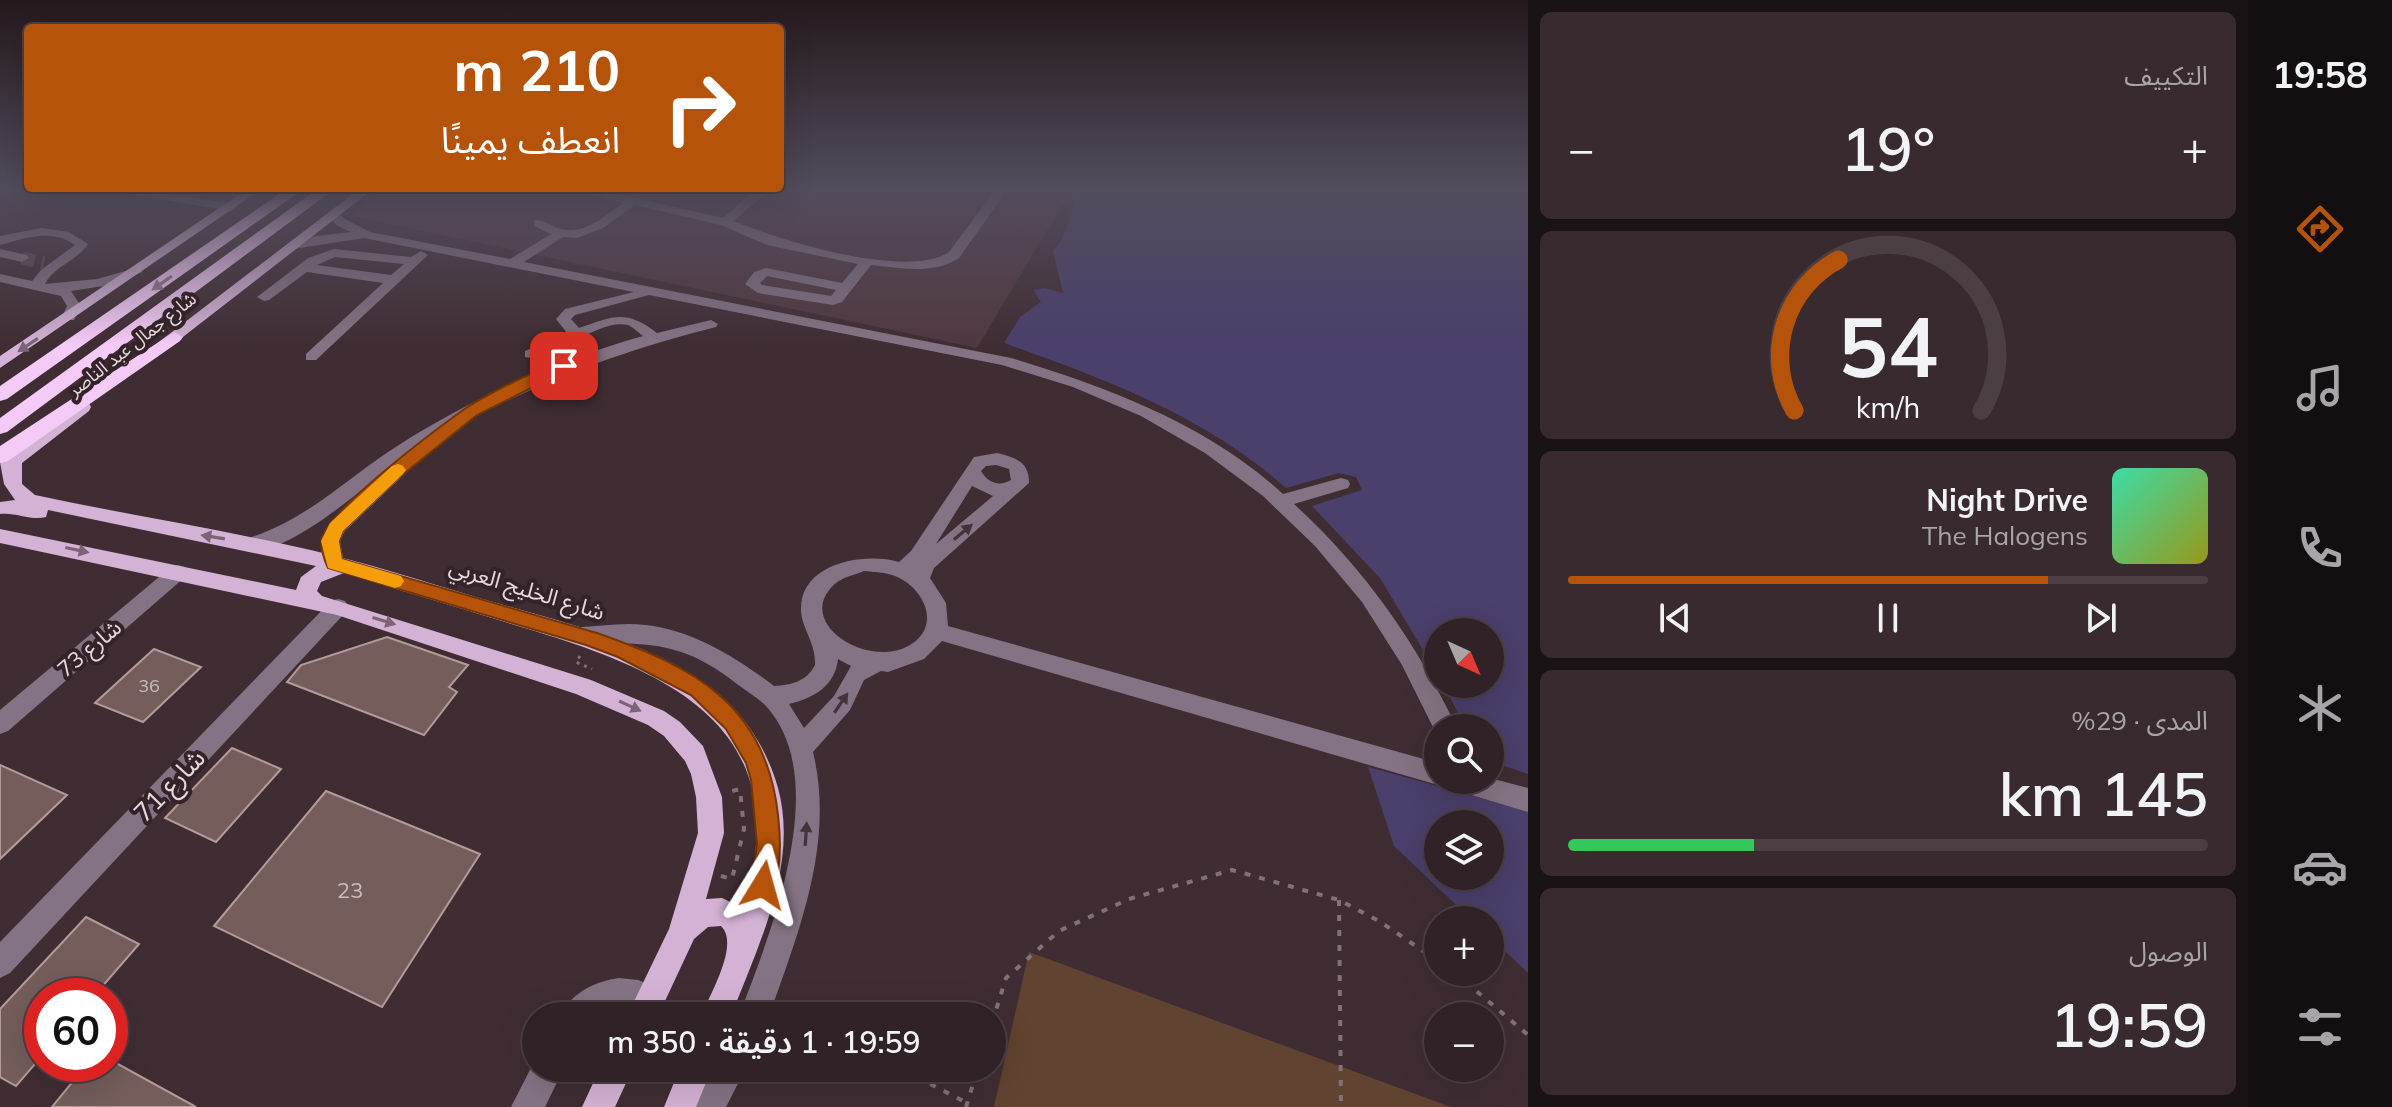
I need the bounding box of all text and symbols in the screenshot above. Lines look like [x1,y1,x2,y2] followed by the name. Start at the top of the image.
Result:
[453,35,620,105] text: 210 m
[2272,52,2368,97] text: 19:58
[648,56,752,160] icon: right
[2124,59,2208,92] text: التكييف
[1841,111,1935,186] text: 19°
[441,117,620,162] text: انعطف يمينًا
[1568,121,1594,176] text: −
[2182,121,2208,176] text: +
[2292,201,2348,257] icon: directions
[151,275,172,290] one-way arrow
[62,287,203,404] street label: شارع جمال عبد الناصر
[1838,292,1938,397] text: 54
[530,332,598,400] pin
[17,337,38,352] one-way arrow
[542,344,586,388] icon: arrive
[2292,360,2348,416] icon: music
[1856,389,1920,425] text: km/h
[1926,481,2088,519] text: Night Drive
[1922,519,2088,552] text: The Halogens
[2292,520,2348,576] icon: phone
[953,524,973,541] one-way arrow
[200,530,225,543] one-way arrow
[64,544,89,557] one-way arrow
[445,552,608,629] street label: شارع الخليج العربي
[1653,596,1697,640] icon: previous
[1866,596,1910,640] icon: pause
[2079,596,2123,640] icon: next
[51,613,129,685] street label: شارع 73
[373,615,397,628] one-way arrow
[1424,618,1504,698] north arrow
[1424,618,1504,1082] map controls
[138,674,160,697] house number: 36
[2292,680,2348,736] icon: climate
[833,693,848,714] one-way arrow
[619,699,642,713] one-way arrow
[2071,704,2208,737] text: المدى · 29%
[1424,714,1504,794] button: search
[126,742,214,830] street label: شارع 71
[1999,756,2208,831] text: 145 km
[1424,810,1504,890] button: layers
[800,821,813,846] one-way arrow
[2292,839,2348,895] icon: car
[721,843,805,927] position arrow
[337,876,363,904] house number: 23
[1424,906,1504,986] button: +
[2129,935,2208,968] text: الوصول
[24,978,128,1082] speed limit sign: 60
[2050,987,2208,1062] text: 19:59
[2292,999,2348,1055] icon: filters
[1424,1002,1504,1082] button: −
[607,1023,921,1061] text: 19:59 · 1 دقيقة · 350 m

